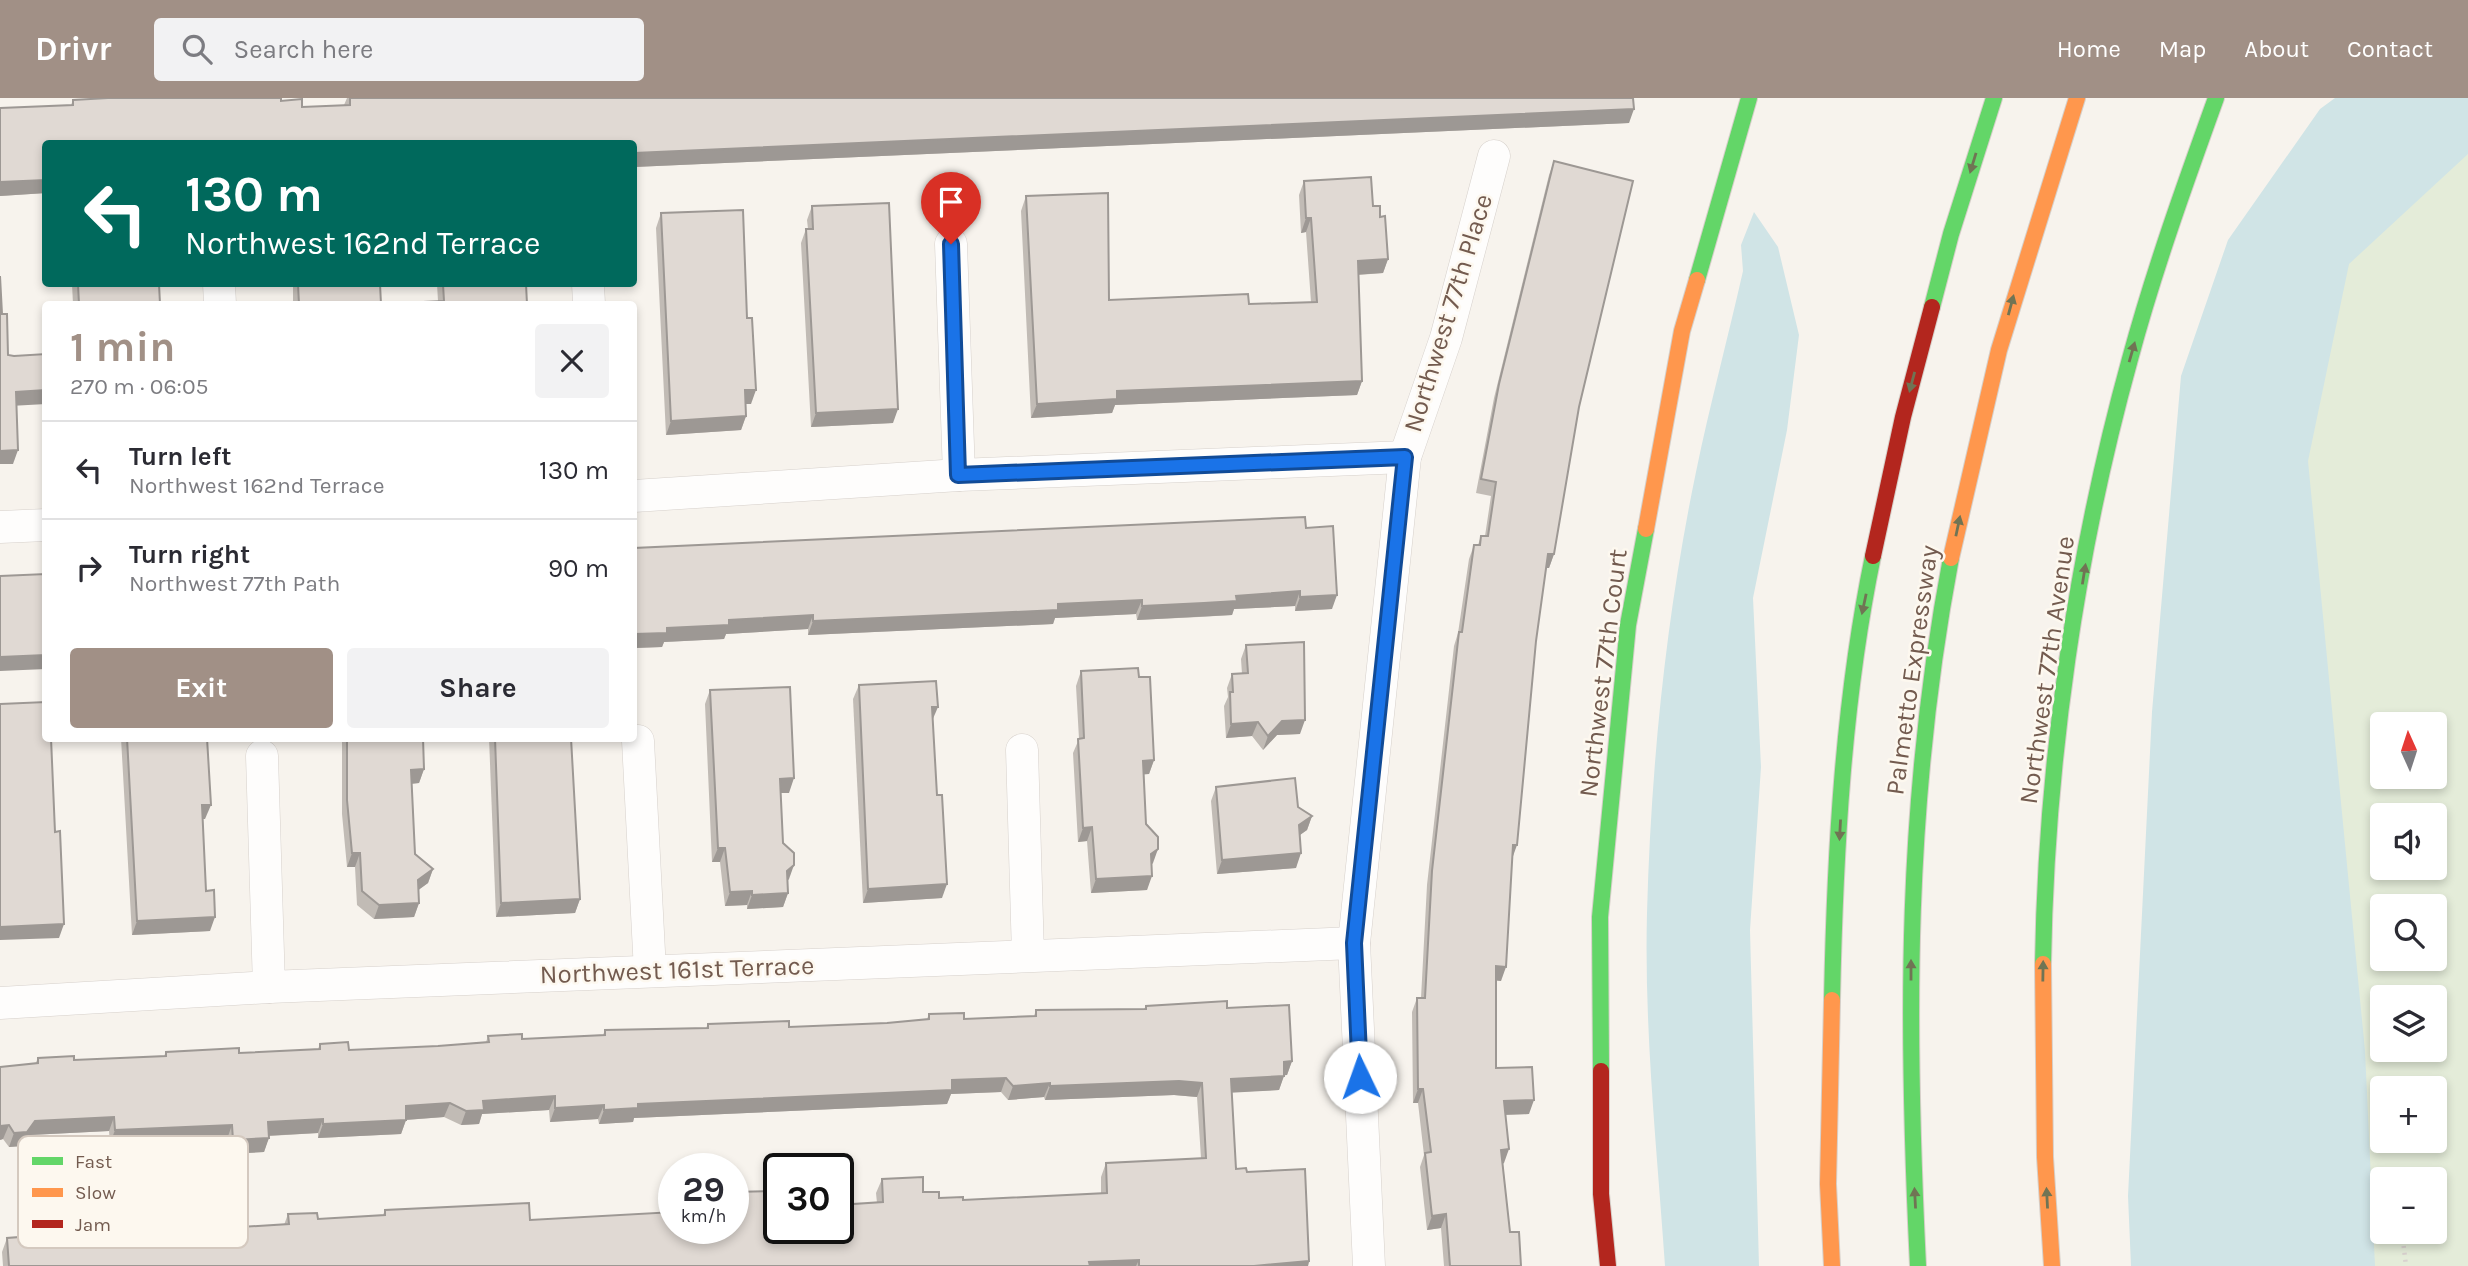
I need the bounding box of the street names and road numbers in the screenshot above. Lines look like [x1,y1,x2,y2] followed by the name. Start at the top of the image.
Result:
[1397,190,1499,436] street label: Northwest 77th Place
[2013,534,2081,806] street label: Northwest 77th Avenue
[1879,543,1945,797] street label: Palmetto Expressway
[1572,547,1634,799] street label: Northwest 77th Court
[539,950,815,990] street label: Northwest 161st Terrace

